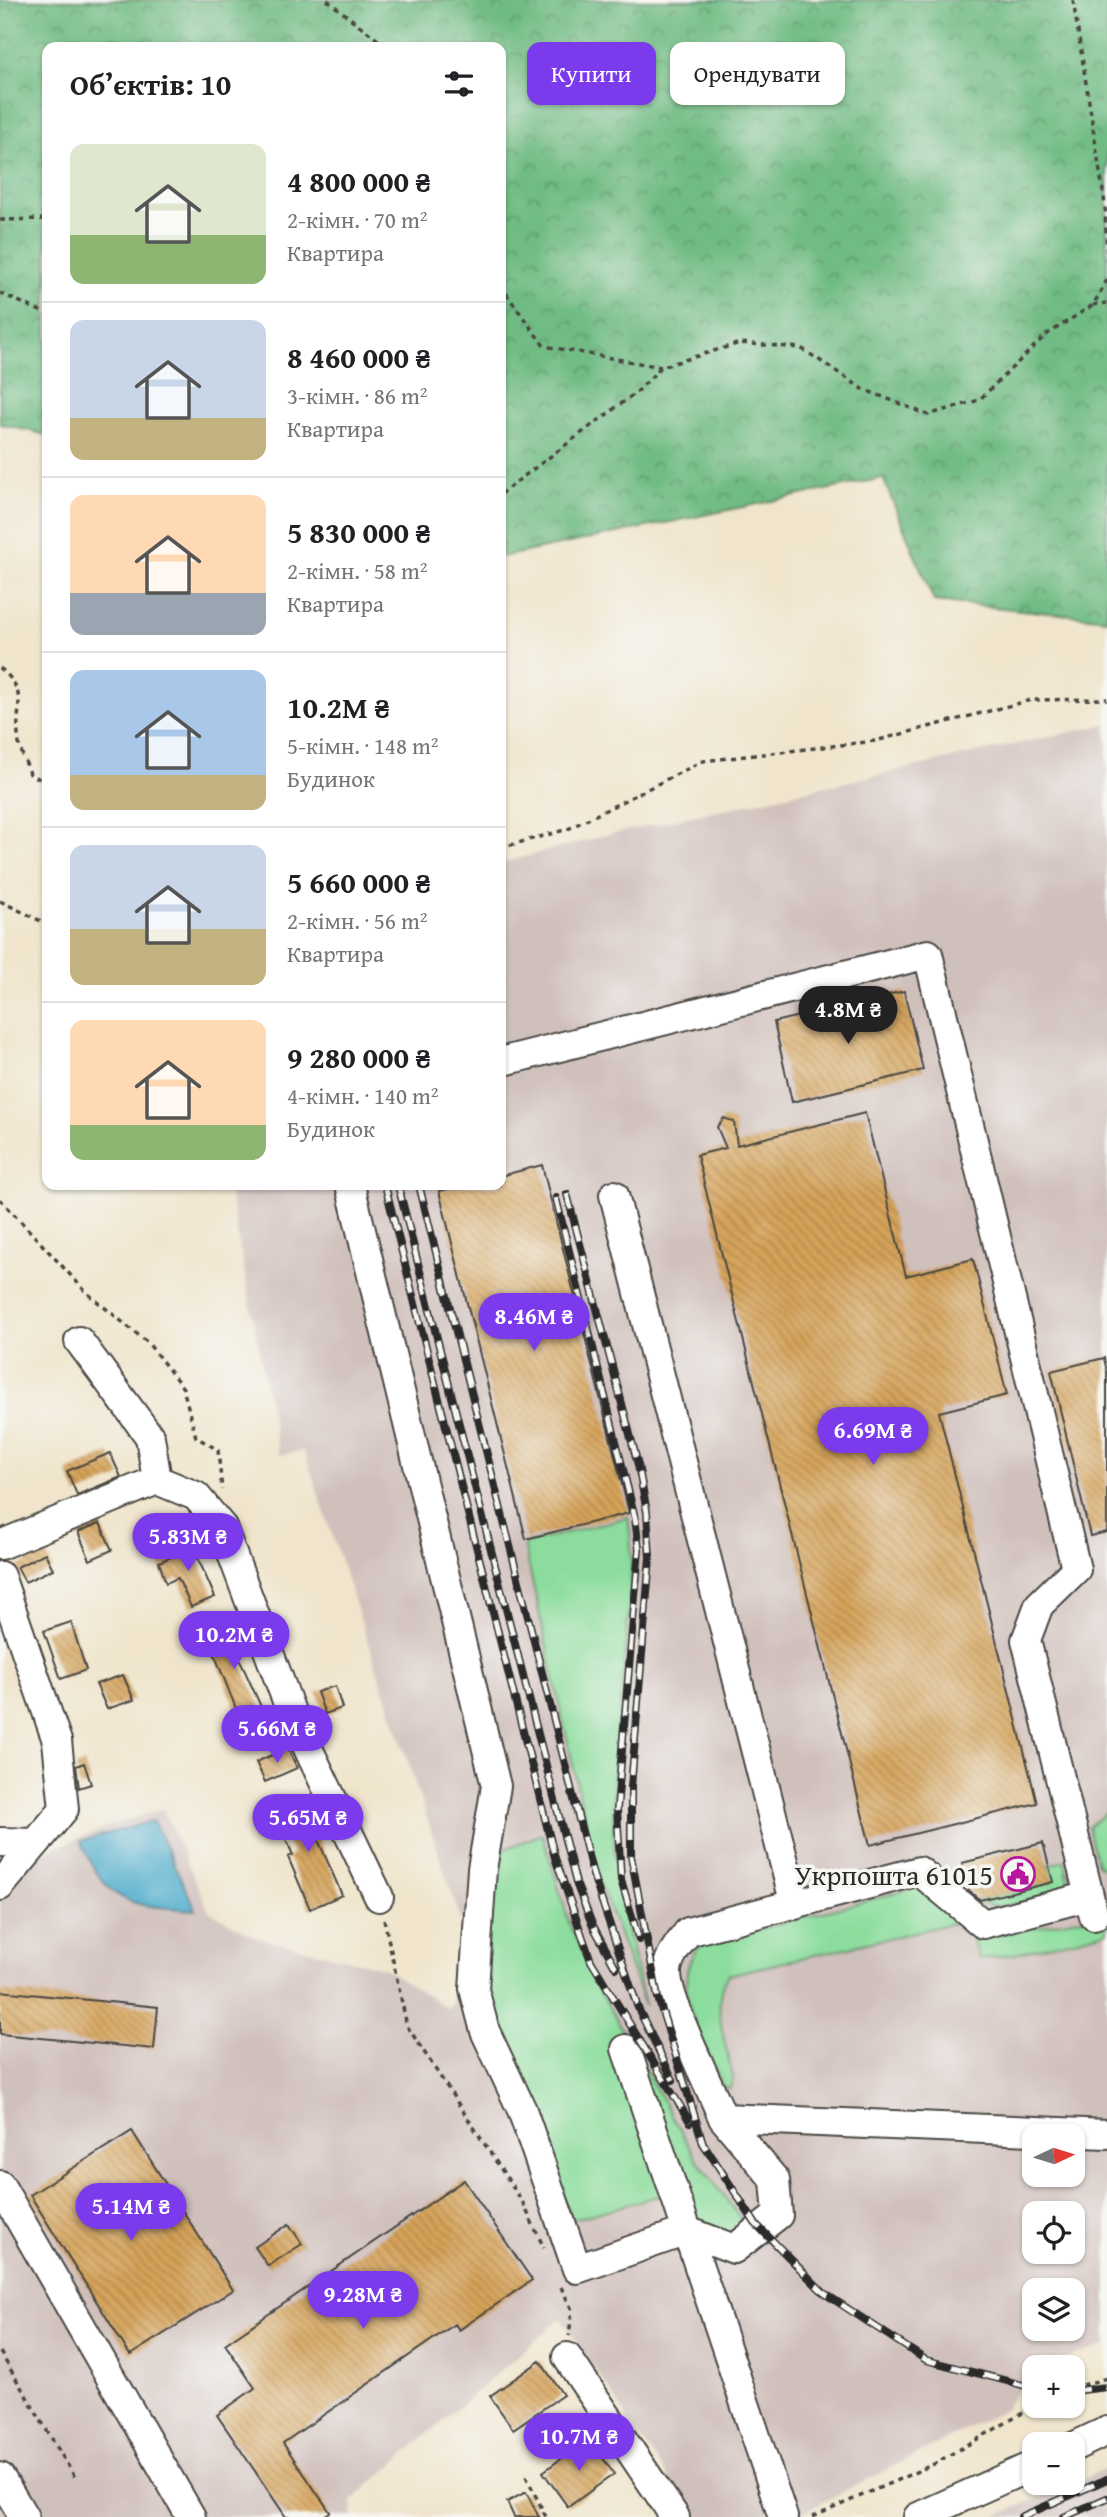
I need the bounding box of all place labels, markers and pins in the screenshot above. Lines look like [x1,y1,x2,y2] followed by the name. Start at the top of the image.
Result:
[791,986,905,1046] pin: 4.8M ₴
[469,1294,599,1353] pin: 8.46M ₴
[808,1408,938,1467] pin: 6.69M ₴
[123,1514,253,1573] pin: 5.83M ₴
[169,1612,299,1671] pin: 10.2M ₴
[212,1706,342,1765] pin: 5.66M ₴
[243,1794,373,1854] pin: 5.65M ₴
[794,1854,993,1895] place label: Укрпошта 61015
[999,1855,1037,1893] public building icon: Укрпошта 61015
[66,2184,196,2243] pin: 5.14M ₴
[298,2272,428,2331] pin: 9.28M ₴
[514,2414,644,2473] pin: 10.7M ₴

